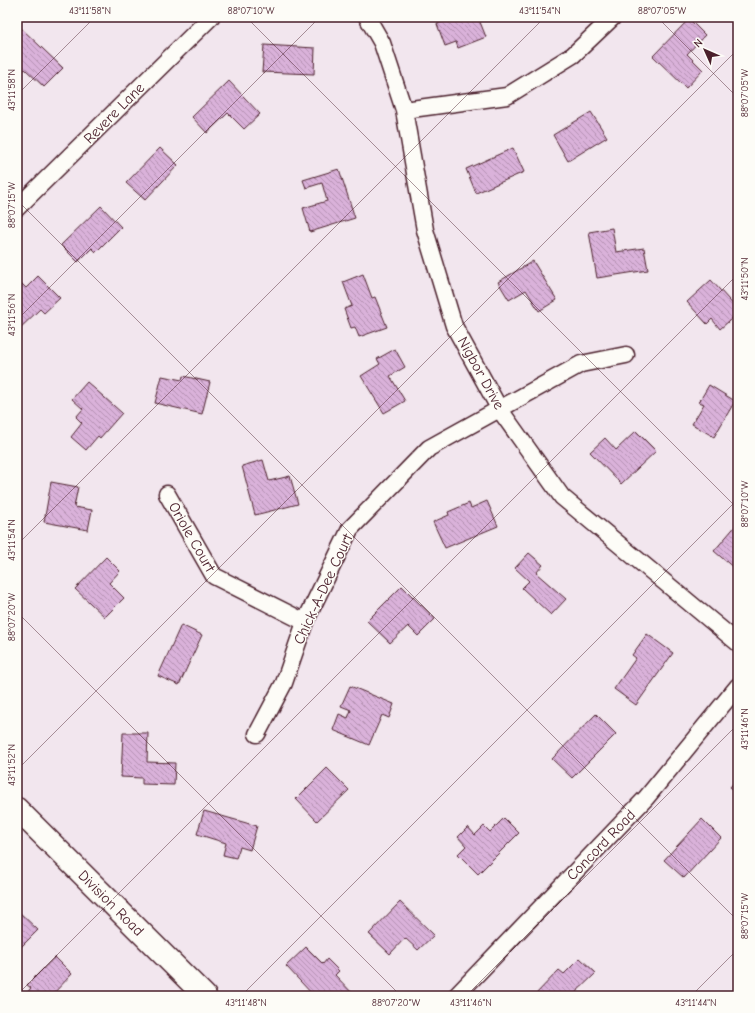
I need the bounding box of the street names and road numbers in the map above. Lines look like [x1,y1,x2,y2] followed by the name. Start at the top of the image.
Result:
[80,78,149,147] street label: Revere Lane
[454,333,509,413] street label: Nigbor Drive
[165,499,220,576] street label: Oriole Court
[289,530,357,647] street label: Chick-A-Dee Court
[563,806,639,884] street label: Concord Road
[74,866,148,940] street label: Division Road

